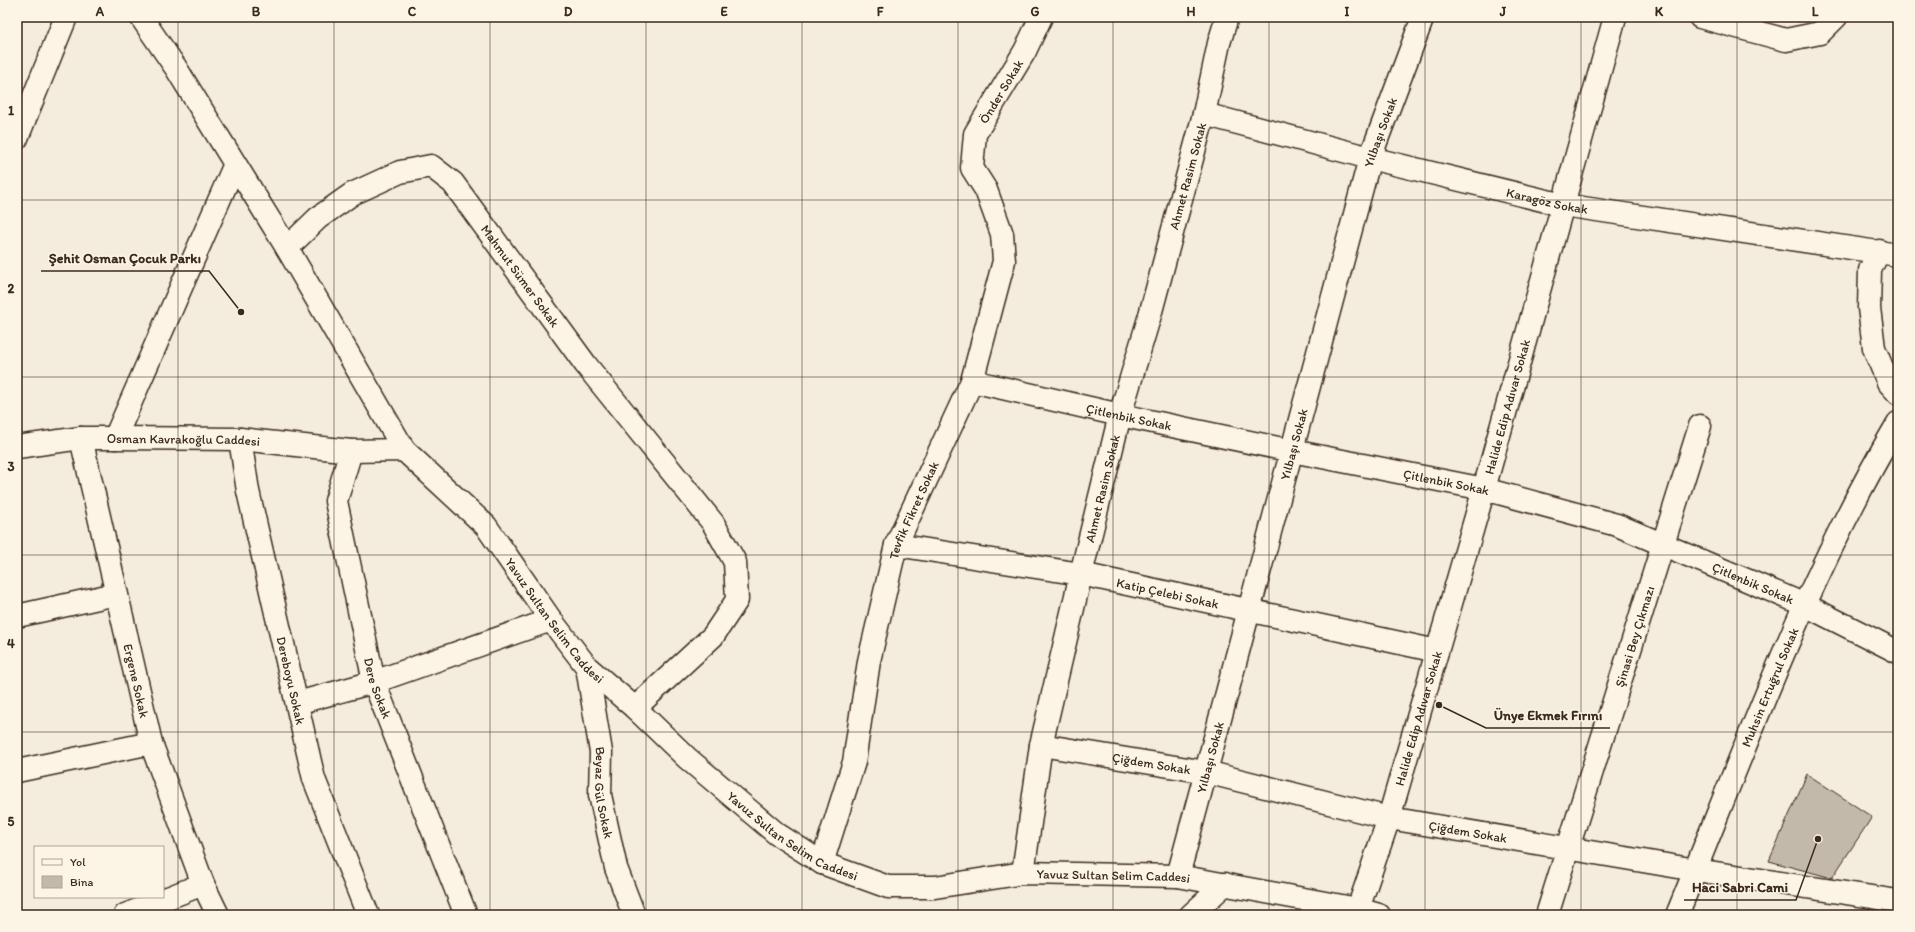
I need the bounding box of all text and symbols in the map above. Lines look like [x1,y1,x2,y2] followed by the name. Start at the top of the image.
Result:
[95,4,105,19] text: A
[252,4,261,19] text: B
[408,4,417,19] text: C
[564,4,573,19] text: D
[720,4,728,19] text: E
[877,4,884,19] text: F
[1031,4,1040,19] text: G
[1187,4,1196,19] text: H
[1345,4,1350,19] text: I
[1499,4,1507,19] text: J
[1655,4,1664,19] text: K
[1812,4,1819,19] text: L
[976,57,1026,126] street label: Önder Sokak
[1361,95,1400,169] street label: Yılbaşı Sokak
[8,103,14,118] text: 1
[1166,121,1209,231] street label: Ahmet Rasim Sokak
[1505,185,1589,217] street label: Karagöz Sokak
[478,222,563,330] street label: Mahmut Sümer Sokak
[41,245,209,271] callout: Şehit Osman Çocuk Parkı
[49,250,201,267] text: Şehit Osman Çocuk Parkı
[8,281,15,296] text: 2
[1481,337,1533,476] street label: Halide Edip Adıvar Sokak
[1085,400,1173,434] street label: Çitlenbik Sokak
[1277,407,1311,482] street label: Yılbaşı Sokak
[107,431,261,449] street label: Osman Kavrakoğlu Caddesi
[1082,433,1123,544] street label: Ahmet Rasim Sokak
[886,458,942,561] street label: Tevfik Fikret Sokak
[7,459,15,474] text: 3
[1402,466,1491,498] street label: Çitlenbik Sokak
[502,555,607,686] street label: Yavuz Sultan Selim Caddesi
[1710,559,1796,607] street label: Çitlenbik Sokak
[1115,575,1220,612] street label: Katip Çelebi Sokak
[1612,584,1658,689] street label: Şinasi Bey Çıkmazı
[1738,625,1802,749] street label: Muhsin Ertuğrul Sokak
[274,635,308,726] street label: Dereboyu Sokak
[7,636,15,651] text: 4
[120,642,152,720] street label: Ergene Sokak
[1392,649,1445,788] street label: Halide Edip Adıvar Sokak
[361,656,395,721] street label: Dere Sokak
[1486,702,1610,728] callout: Ünye Ekmek Fırını
[1494,707,1602,724] text: Ünye Ekmek Fırını
[1194,720,1227,795] street label: Yılbaşı Sokak
[591,746,616,840] street label: Beyaz Gül Sokak
[1111,750,1192,777] street label: Çiğdem Sokak
[724,788,860,883] street label: Yavuz Sultan Selim Caddesi
[8,814,15,829] text: 5
[1428,818,1509,846] street label: Çiğdem Sokak
[34,846,164,898] legend
[70,855,86,869] text: Yol
[1036,866,1191,886] street label: Yavuz Sultan Selim Caddesi
[1684,874,1796,900] callout: Haci Sabri Cami
[70,875,94,889] text: Bina
[1692,879,1788,896] text: Haci Sabri Cami

